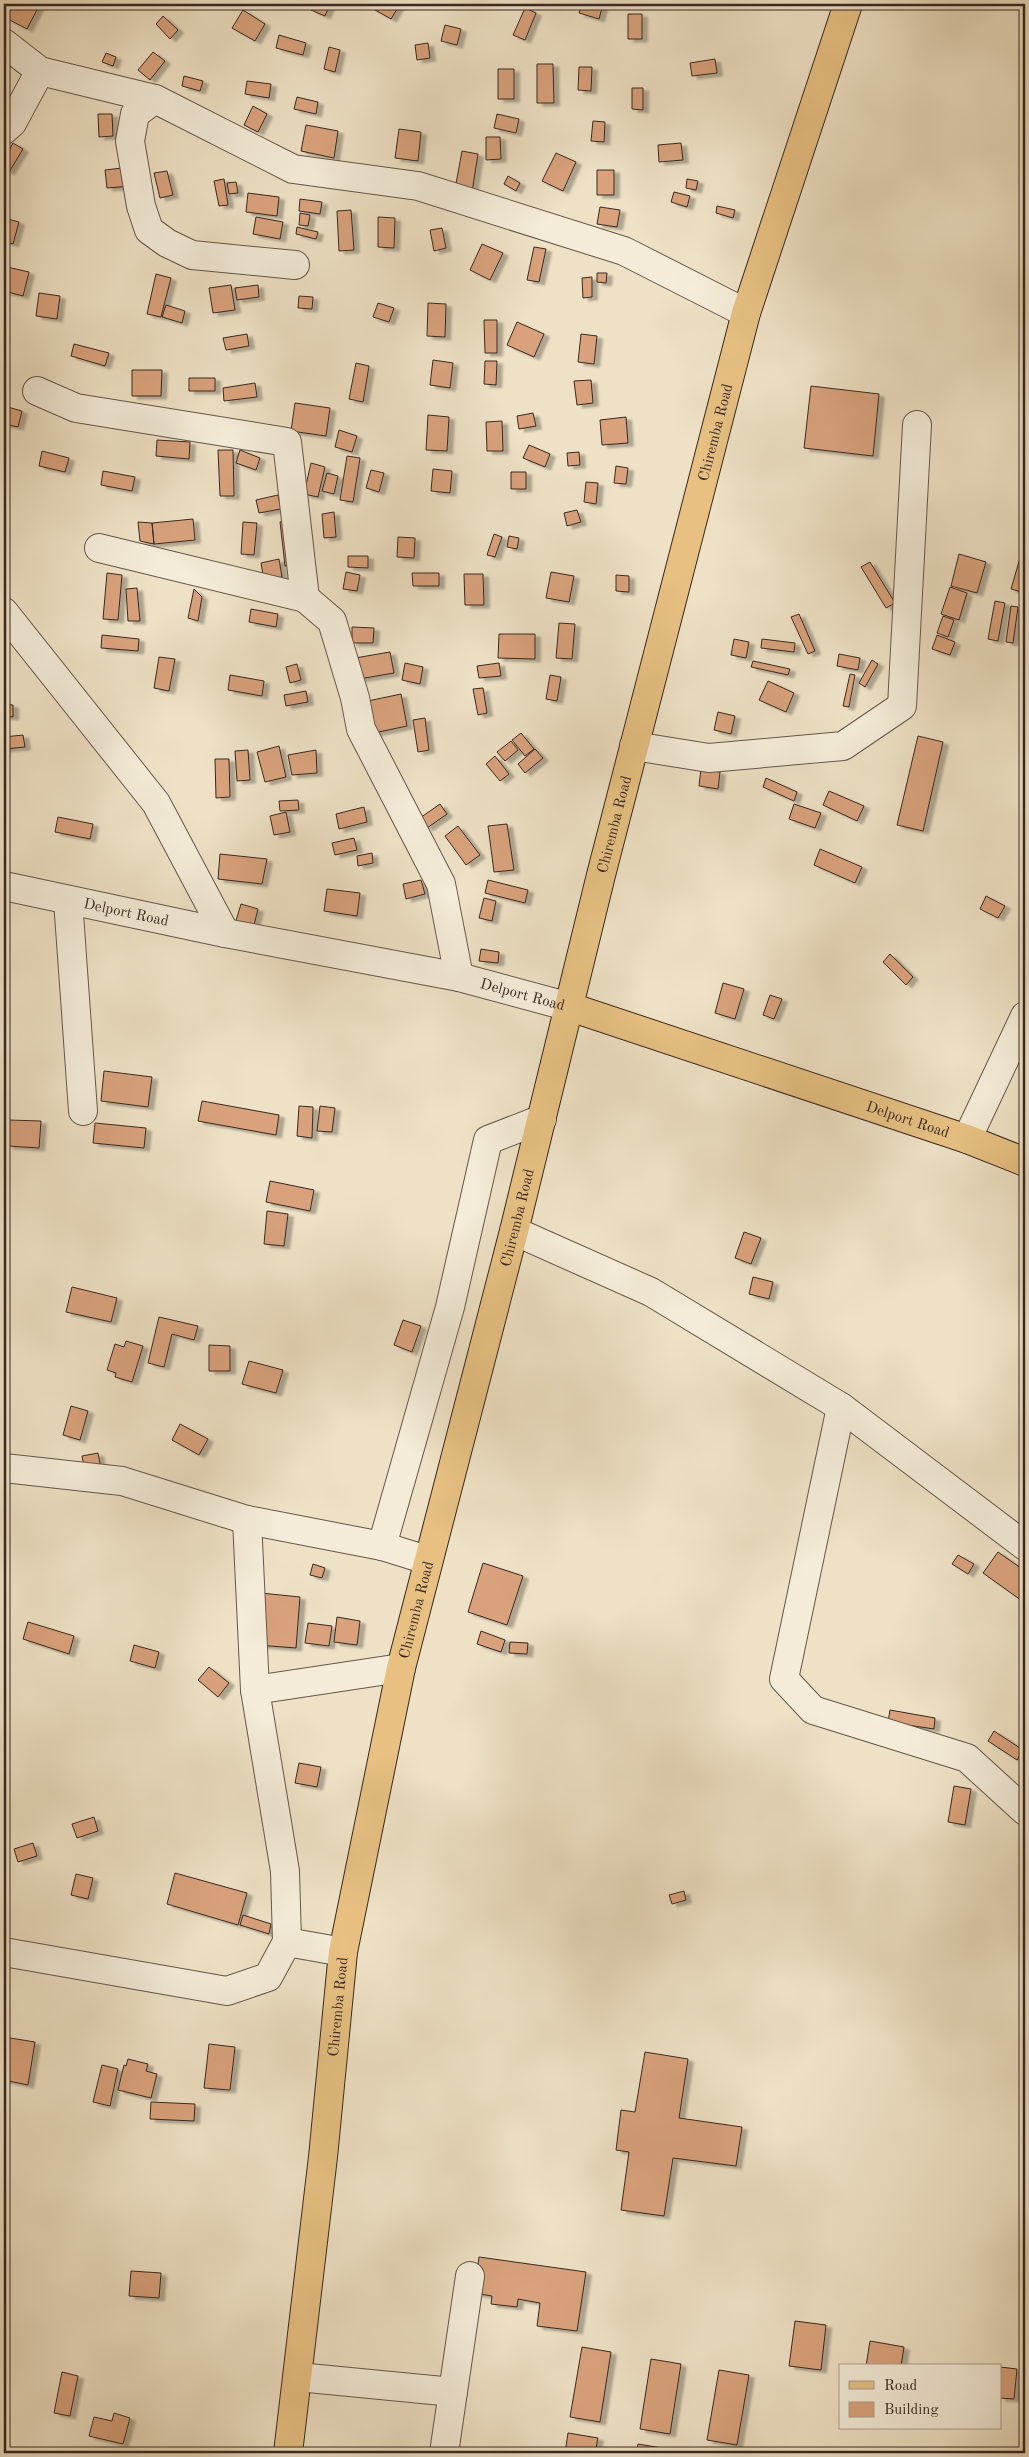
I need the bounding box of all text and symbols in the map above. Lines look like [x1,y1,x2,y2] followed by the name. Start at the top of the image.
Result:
[697,382,736,483] street label: Chiremba Road
[596,774,635,875] street label: Chiremba Road
[82,897,170,930] street label: Delport Road
[478,977,566,1014] street label: Delport Road
[864,1100,951,1142] street label: Delport Road
[499,1167,538,1268] street label: Chiremba Road
[398,1560,437,1661] street label: Chiremba Road
[327,1956,351,2057] street label: Chiremba Road
[839,2364,1002,2430] legend
[884,2379,918,2394] text: Road
[884,2403,939,2418] text: Building

